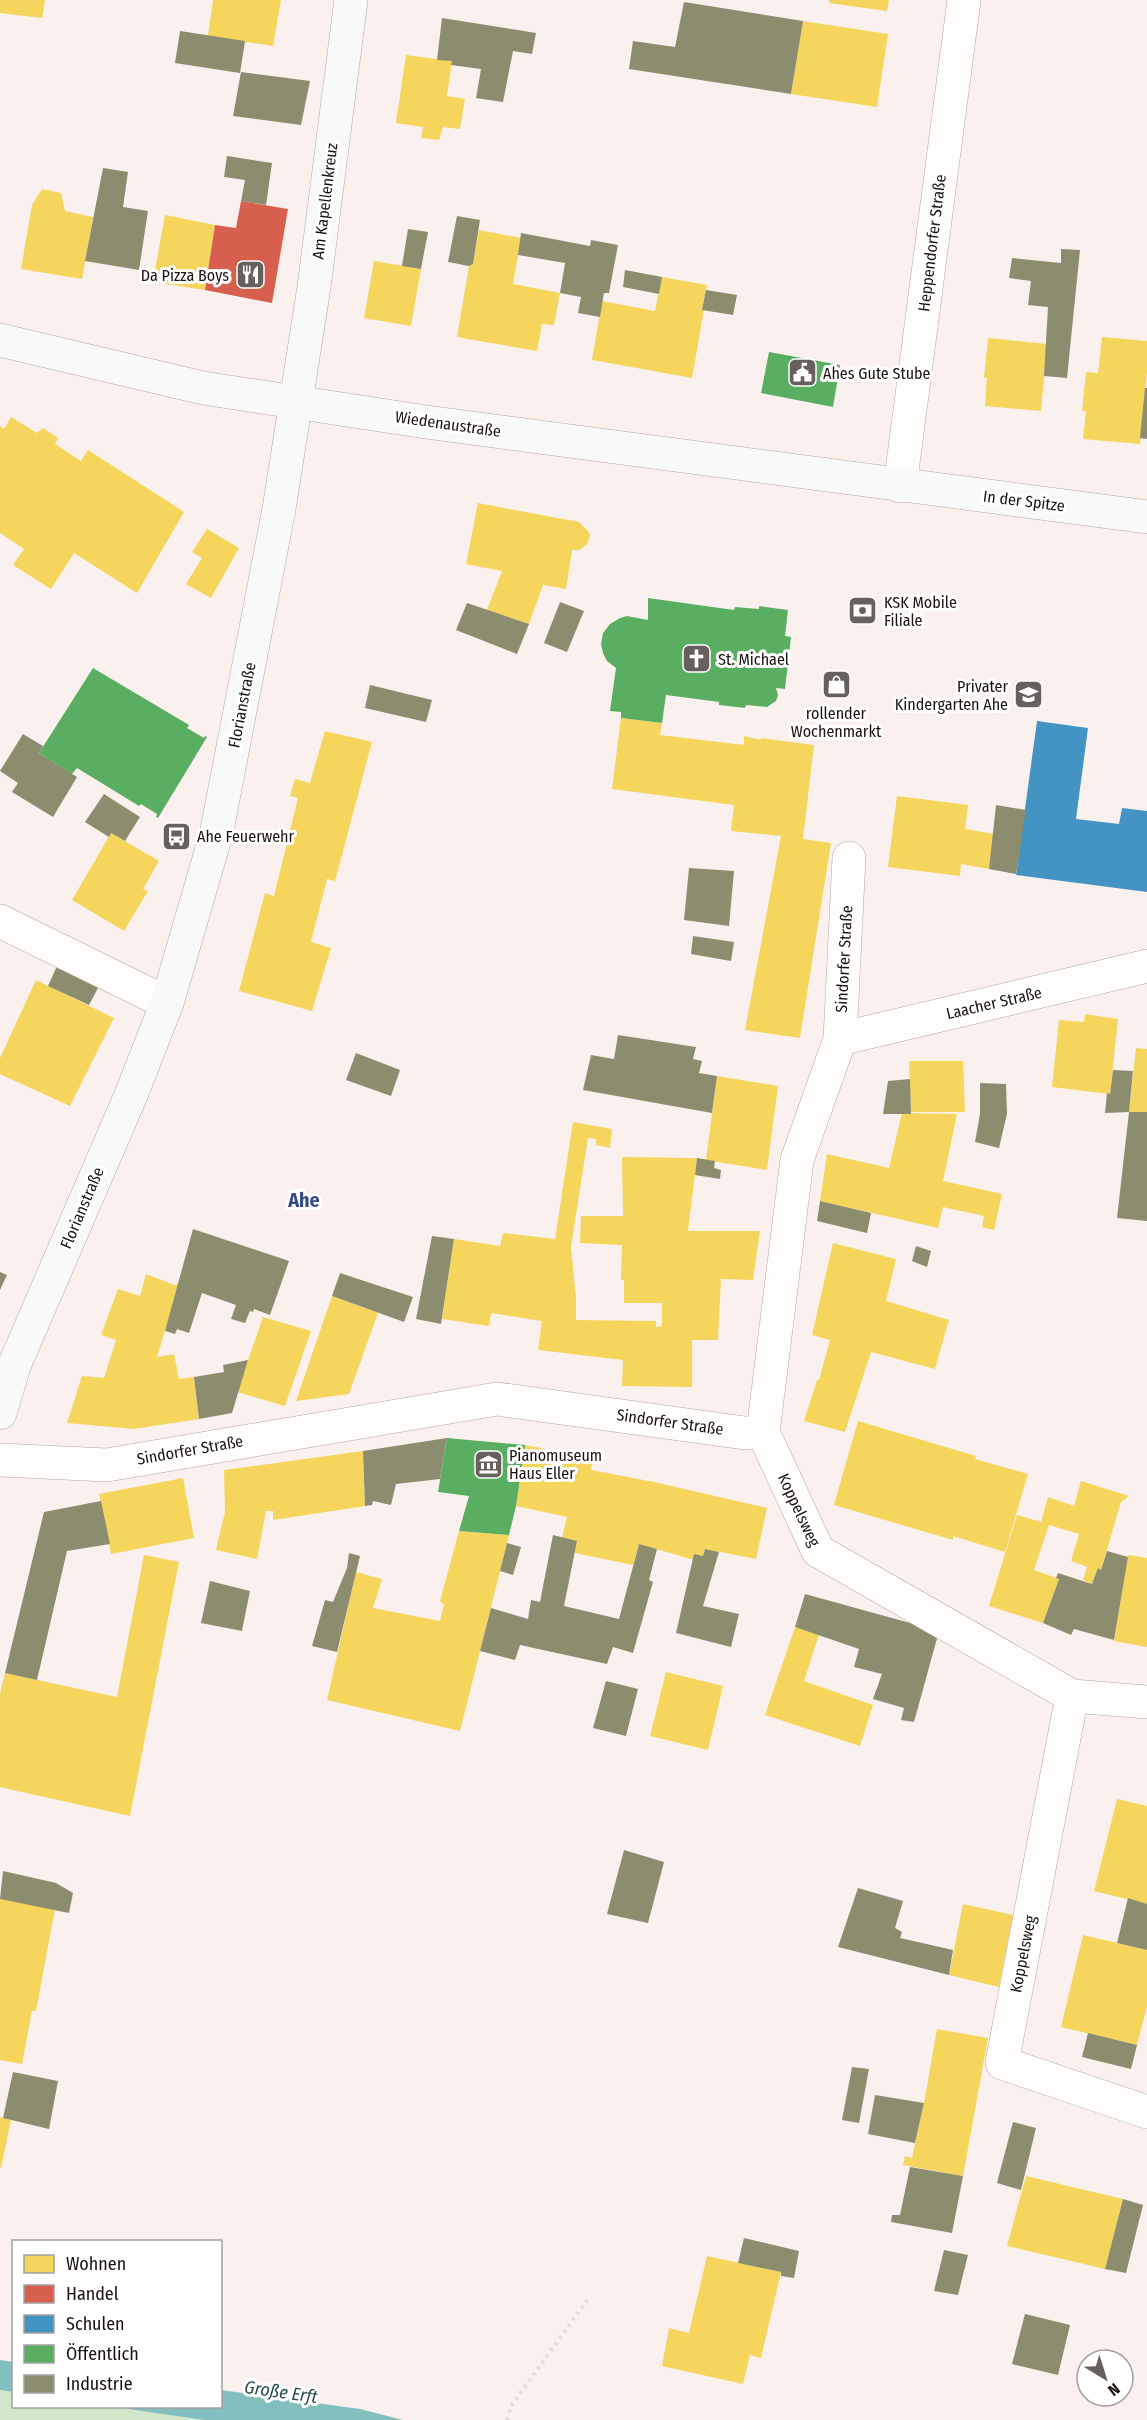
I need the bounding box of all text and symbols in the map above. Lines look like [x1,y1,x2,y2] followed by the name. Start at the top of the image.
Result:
[308,142,342,260] street label: Am Kapellenkreuz
[914,173,950,313] street label: Heppendorfer Straße
[234,259,266,291] restaurant icon: Da Pizza Boys
[141,266,229,285] place label: Da Pizza Boys
[786,357,818,389] public building icon: Ahes Gute Stube
[823,364,931,383] place label: Ahes Gute Stube
[394,407,502,441] street label: Wiedenaustraße
[982,487,1066,515] street label: In der Spitze
[884,593,957,630] place label: KSK Mobile Filiale
[847,595,879,627] bank icon: KSK Mobile Filiale
[681,643,713,675] church icon: St. Michael
[718,650,789,669] place label: St. Michael
[224,661,260,749] street label: Florianstraße
[820,669,852,701] shop icon: rollender Wochenmarkt
[895,677,1008,714] place label: Privater Kindergarten Ahe
[1013,679,1045,711] school or university icon: Privater Kindergarten Ahe
[791,704,882,741] place label: rollender Wochenmarkt
[160,820,192,852] bus stop icon: Ahe Feuerwehr
[197,827,295,846] place label: Ahe Feuerwehr
[832,905,856,1013] street label: Sindorfer Straße
[944,983,1044,1023] street label: Laacher Straße
[56,1164,108,1252] street label: Florianstraße
[287,1188,320,1212] district label: Ahe
[615,1405,725,1439] street label: Sindorfer Straße
[135,1431,245,1469] street label: Sindorfer Straße
[509,1446,602,1483] place label: Pianomuseum Haus Eller
[472,1448,504,1480] museum icon: Pianomuseum Haus Eller
[774,1470,824,1550] street label: Koppelsweg
[1006,1913,1040,1994] street label: Koppelsweg
[12,2240,222,2408] legend
[66,2253,126,2275] text: Wohnen
[66,2283,119,2305] text: Handel
[66,2313,125,2335] text: Schulen
[66,2343,139,2365] text: Öffentlich
[1075,2348,1135,2408] north arrow
[66,2373,133,2395] text: Industrie
[243,2376,319,2408] water label: Große Erft
[1104,2379,1124,2400] text: N

